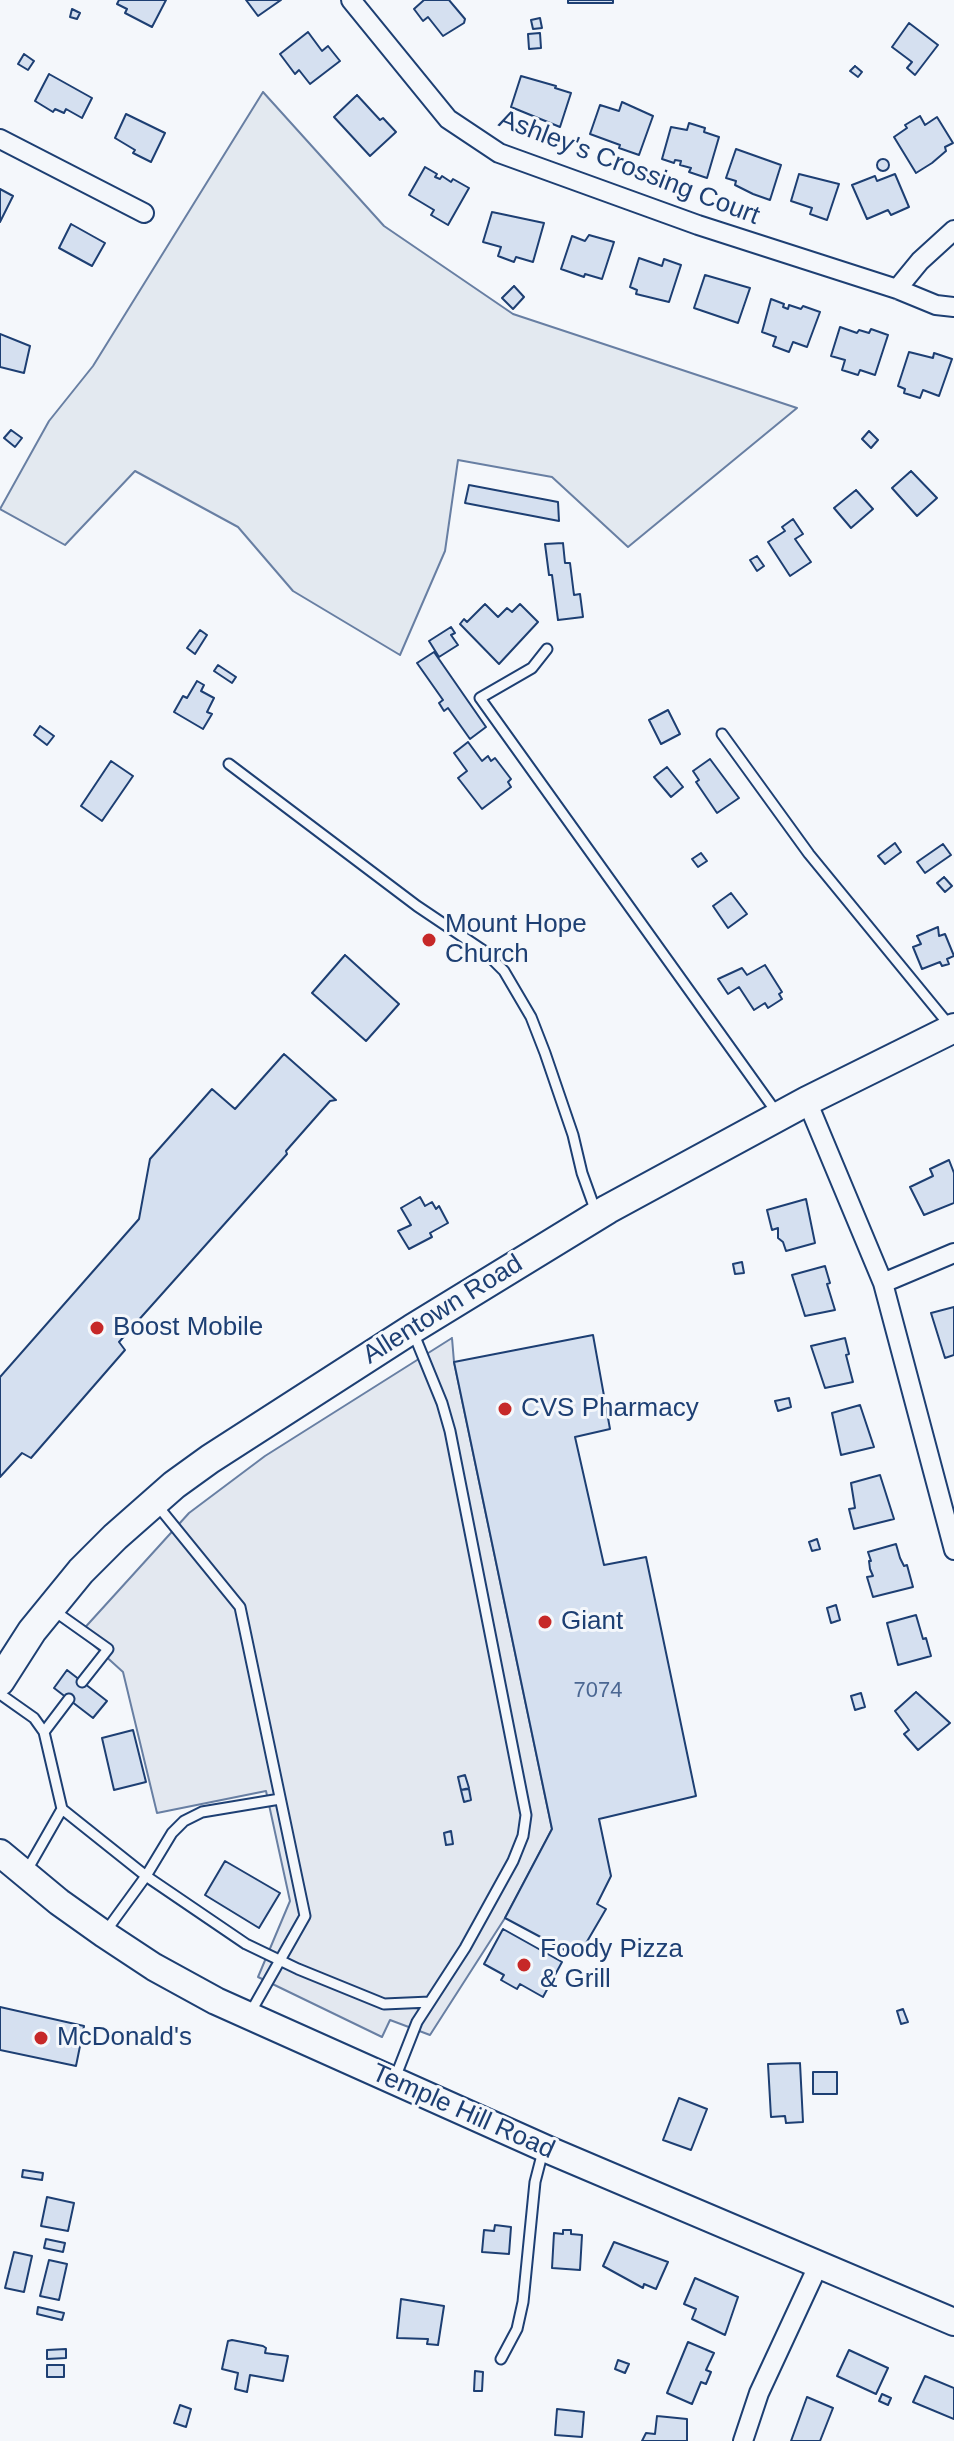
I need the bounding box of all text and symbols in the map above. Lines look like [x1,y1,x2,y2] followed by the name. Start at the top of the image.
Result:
[494,104,764,232] street label: Ashley's Crossing Court
[445,909,587,970] place label: Mount Hope Church
[420,931,438,949] marker: Mount Hope Church
[358,1249,528,1371] street label: Allentown Road
[113,1312,263,1344] place label: Boost Mobile
[88,1319,106,1337] marker: Boost Mobile
[521,1393,699,1425] place label: CVS Pharmacy
[496,1400,514,1418] marker: CVS Pharmacy
[561,1606,623,1638] place label: Giant
[536,1613,554,1631] marker: Giant
[574,1678,622,1704] house number: 7074
[540,1934,683,1996] place label: Foody Pizza & Grill
[515,1956,533,1974] marker: Foody Pizza & Grill
[57,2022,192,2054] place label: McDonald's
[32,2029,50,2047] marker: McDonald's
[367,2058,559,2166] street label: Temple Hill Road

